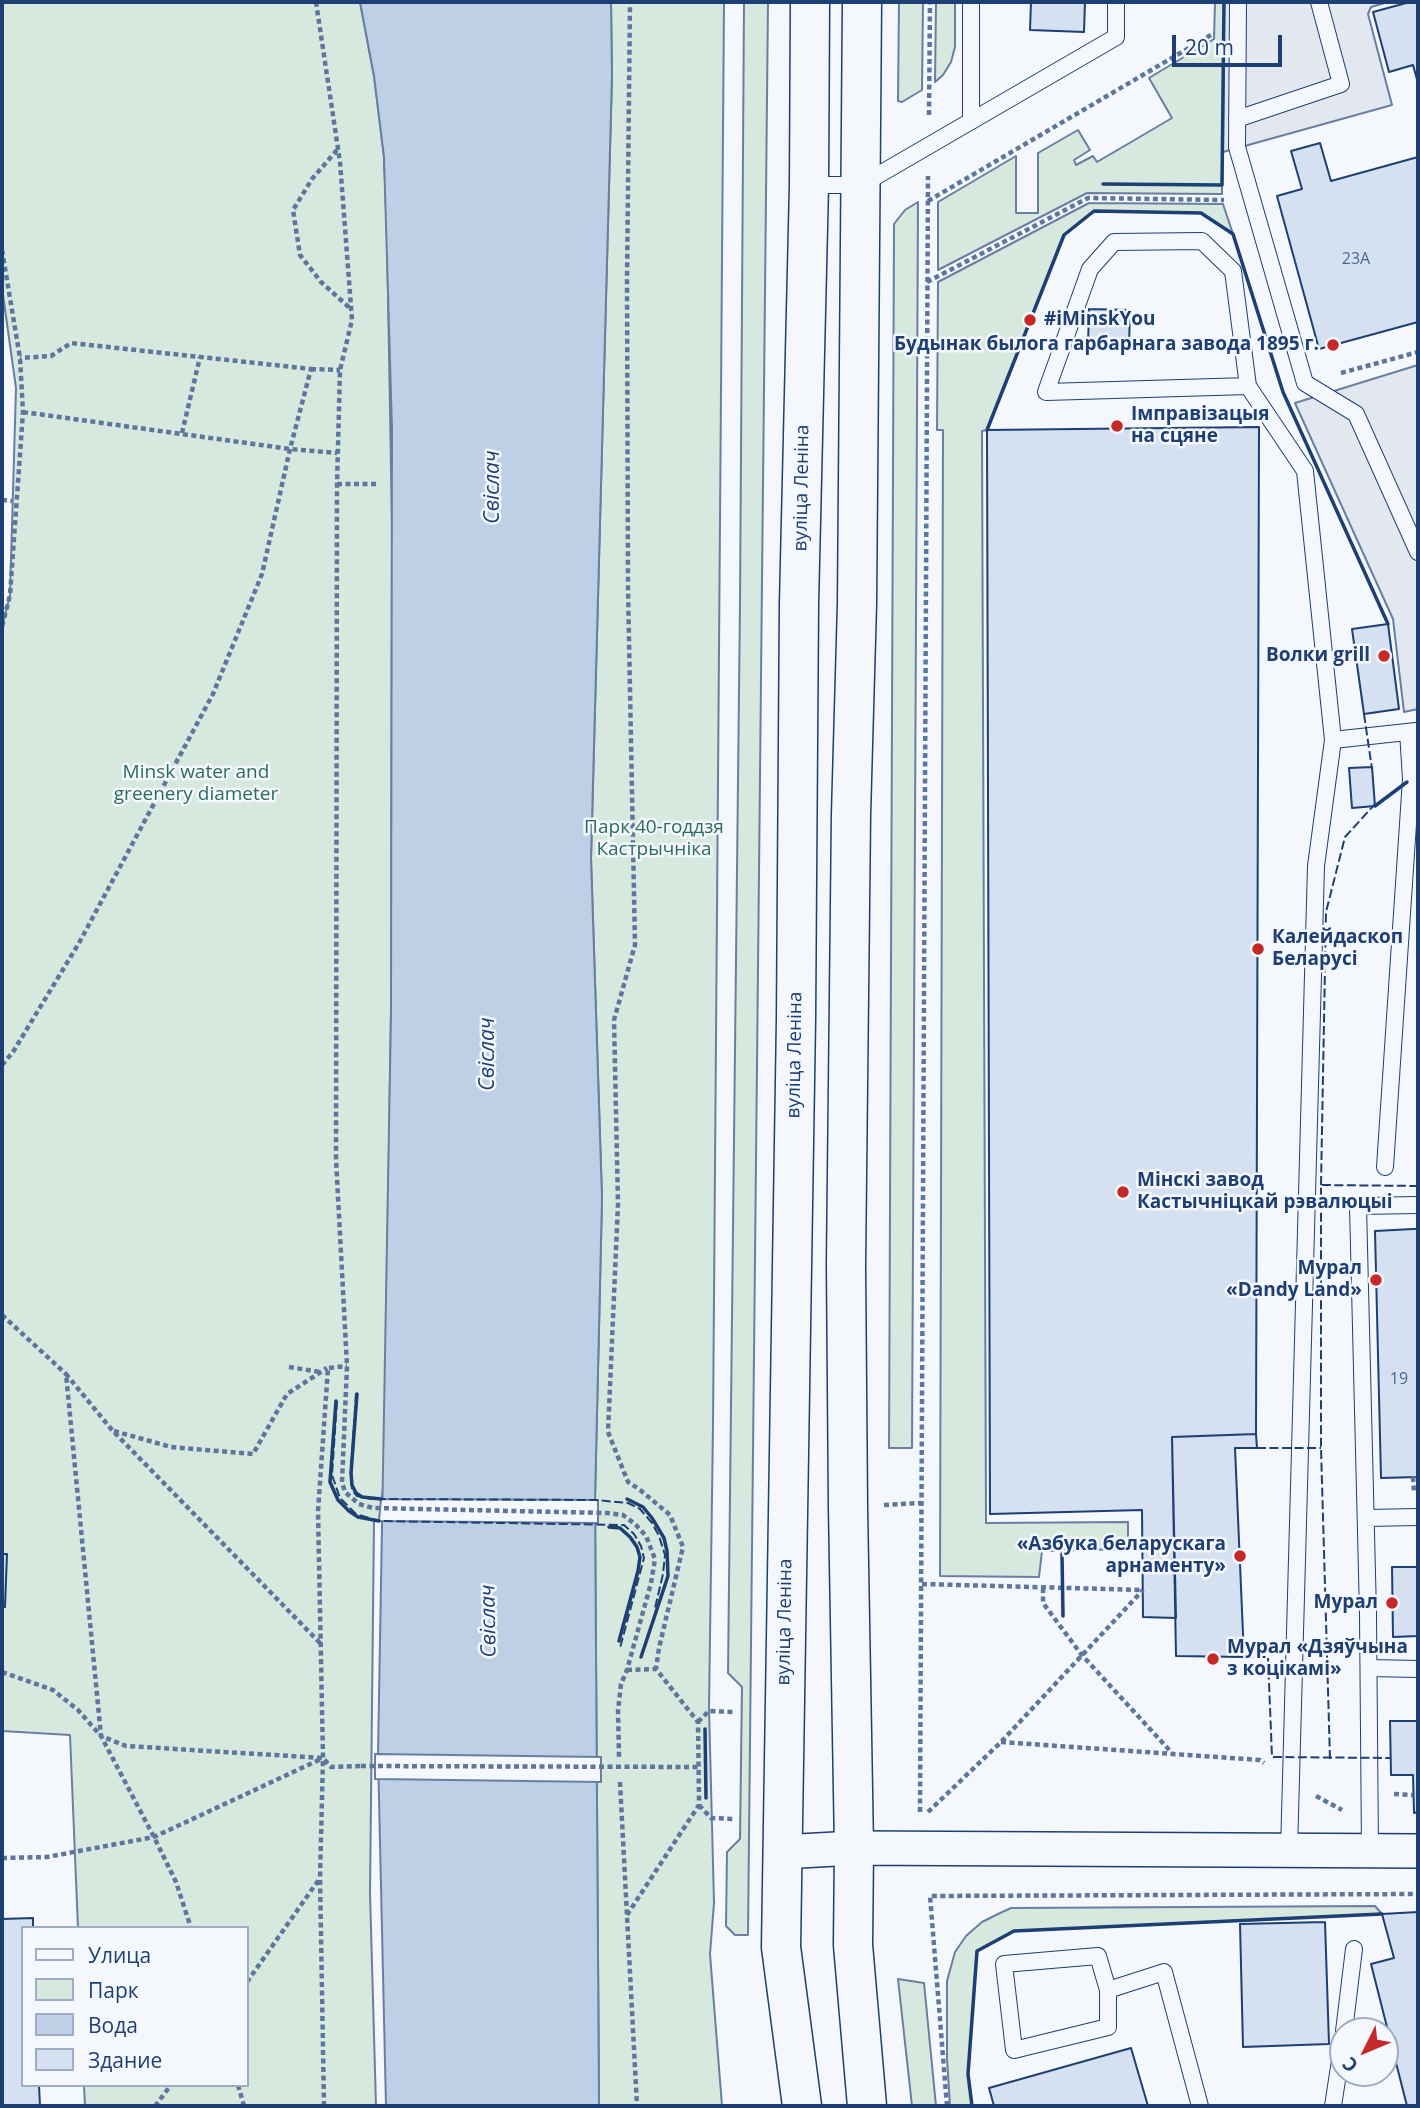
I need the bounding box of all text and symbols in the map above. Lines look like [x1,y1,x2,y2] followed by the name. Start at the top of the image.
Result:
[1175,21,1285,65] scale bar
[1185,33,1234,61] text: 20 m
[1342,249,1370,269] house number: 23А
[1044,309,1156,331] place label: #iMinskYou
[1022,312,1038,328] marker: #iMinskYou
[894,334,1319,356] place label: Будынак былога гарбарнага завода 1895 г.
[1325,337,1341,353] marker: Будынак былога гарбарнага завода 1895 г.
[1131,404,1269,448] place label: Імправізацыя на сцяне
[1109,418,1125,434] marker: Імправізацыя на сцяне
[789,424,815,552] street label: вуліца Леніна
[480,450,506,524] water label: Свіслач
[1266,645,1370,667] place label: Волки grill
[1376,648,1392,664] marker: Волки grill
[114,762,278,806] park label: Minsk water and greenery diameter
[584,817,724,861] park label: Парк 40-годдзя Кастрычніка
[1272,927,1403,971] place label: Калейдаскоп Беларусі
[1250,941,1266,957] marker: Калейдаскоп Беларусі
[782,991,808,1119] street label: вуліца Леніна
[475,1017,501,1091] water label: Свіслач
[1137,1170,1393,1214] place label: Мінскі завод Кастычніцкай рэвалюцыі
[1115,1184,1131,1200] marker: Мінскі завод Кастычніцкай рэвалюцыі
[1226,1258,1362,1302] place label: Мурал «Dandy Land»
[1368,1272,1384,1288] marker: Мурал «Dandy Land»
[1390,1369,1408,1389] house number: 19
[1017,1534,1226,1578] place label: «Азбука беларускага арнаменту»
[1232,1548,1248,1564] marker: «Азбука беларускага арнаменту»
[772,1558,798,1686] street label: вуліца Леніна
[476,1584,502,1658] water label: Свіслач
[1314,1592,1378,1614] place label: Мурал
[1384,1595,1400,1611] marker: Мурал
[1227,1637,1408,1681] place label: Мурал «Дзяўчына з коцікамі»
[1205,1651,1221,1667] marker: Мурал «Дзяўчына з коцікамі»
[21,1926,248,2087] legend
[88,1941,151,1969] text: Улица
[88,1976,139,2004] text: Парк
[88,2011,138,2039] text: Вода
[1329,2017,1399,2087] north arrow
[88,2046,162,2074] text: Здание
[1336,2052,1364,2078] text: С

